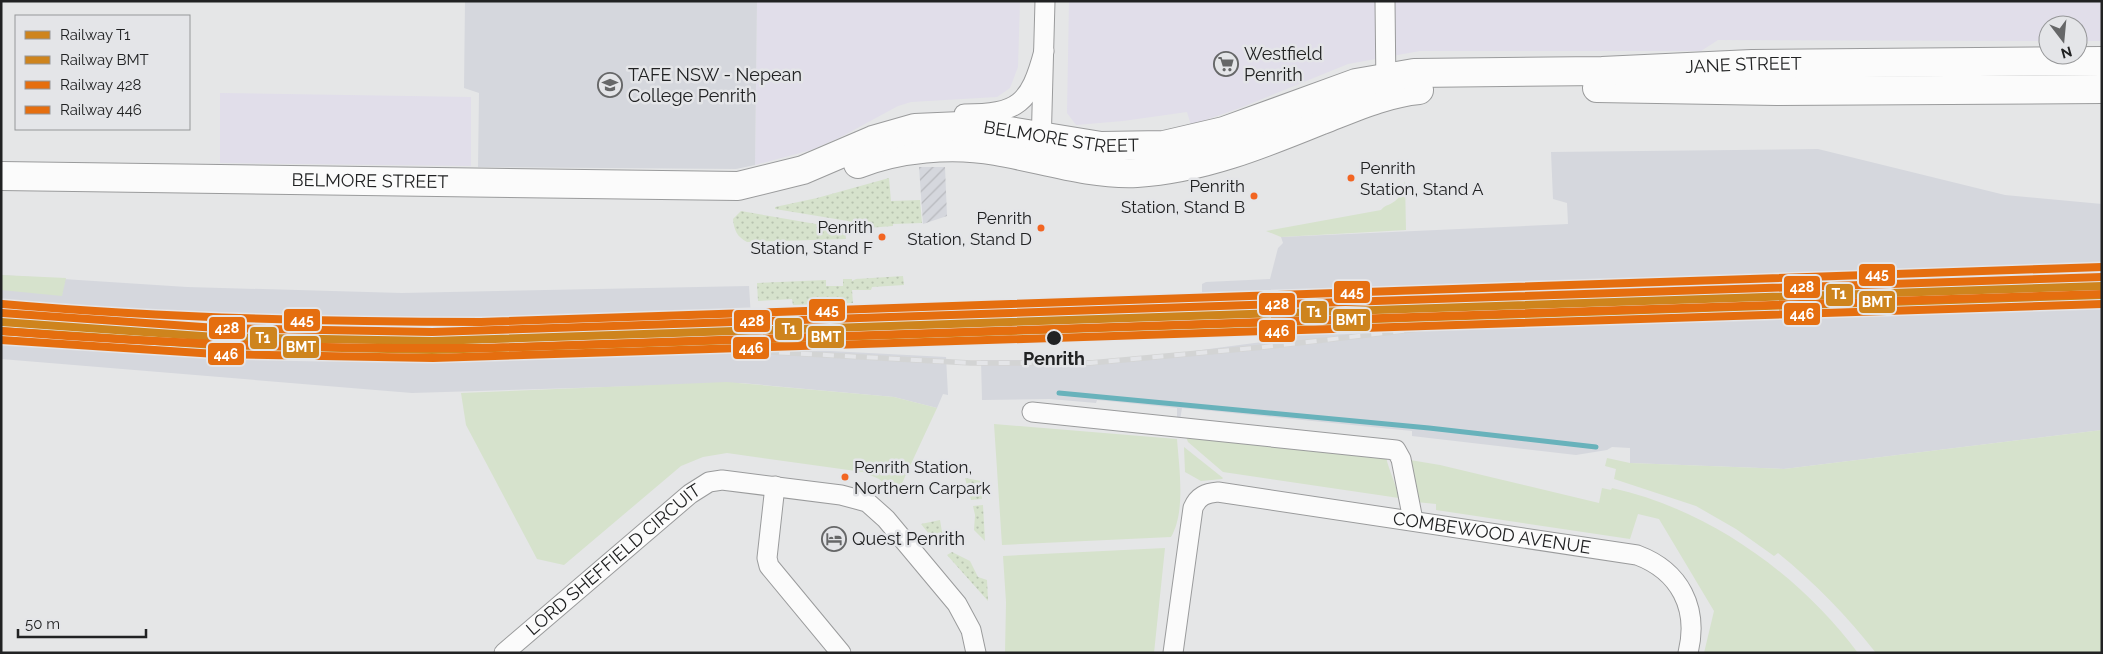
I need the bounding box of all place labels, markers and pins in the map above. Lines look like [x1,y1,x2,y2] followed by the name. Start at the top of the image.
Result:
[1244,43,1323,85] place label: Westfield Penrith
[1213,51,1239,77] supermarket icon: Westfield Penrith
[628,64,802,106] place label: TAFE NSW - Nepean College Penrith
[597,72,623,98] school or university icon: TAFE NSW - Nepean College Penrith
[1360,158,1484,199] place label: Penrith Station, Stand A
[1346,173,1356,183] marker: Penrith Station, Stand A
[1121,176,1245,217] place label: Penrith Station, Stand B
[1249,191,1259,201] marker: Penrith Station, Stand B
[907,208,1032,249] place label: Penrith Station, Stand D
[750,217,873,258] place label: Penrith Station, Stand F
[1036,223,1046,233] marker: Penrith Station, Stand D
[877,232,887,242] marker: Penrith Station, Stand F
[1045,329,1063,347] marker: Penrith
[1023,348,1085,369] place label: Penrith
[854,457,991,498] place label: Penrith Station, Northern Carpark
[840,472,850,482] marker: Penrith Station, Northern Carpark
[821,526,847,552] hotel icon: Quest Penrith
[852,528,965,549] place label: Quest Penrith

